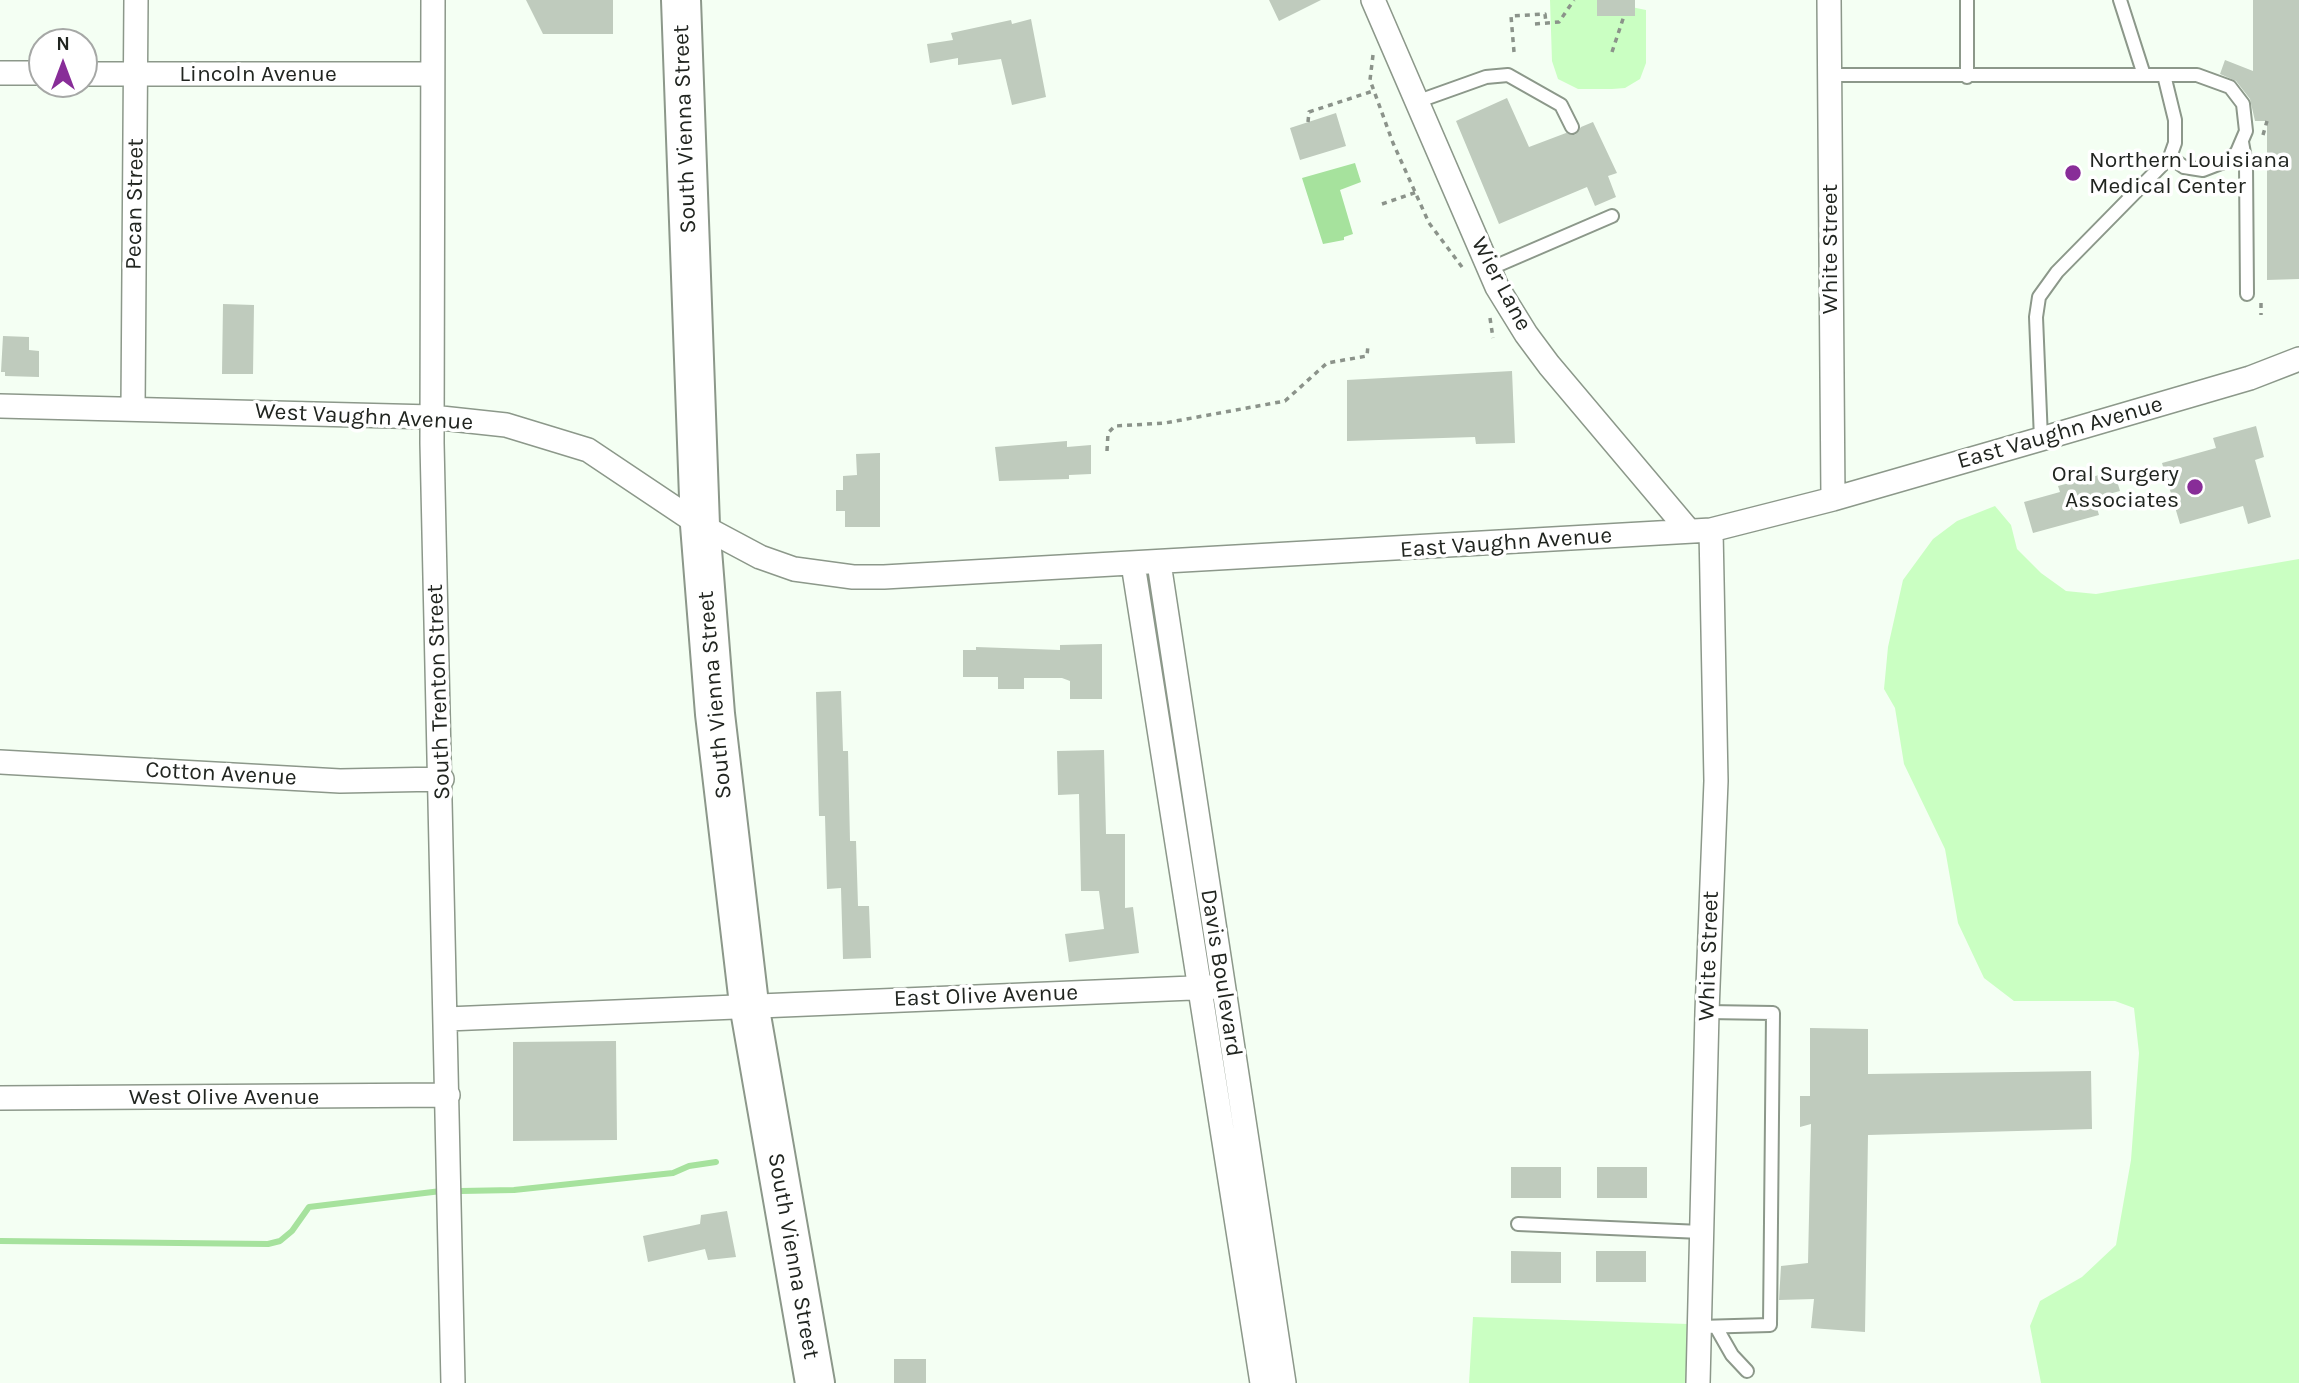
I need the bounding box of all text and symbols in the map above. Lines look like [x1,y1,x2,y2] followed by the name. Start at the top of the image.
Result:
[668,24,702,234] street label: South Vienna Street
[28,28,98,98] north arrow
[56,33,70,55] text: N
[179,60,337,88] street label: Lincoln Avenue
[120,138,150,270] street label: Pecan Street
[2089,146,2290,200] place label: Northern Louisiana Medical Center
[2063,163,2083,183] marker: Northern Louisiana Medical Center
[1816,184,1844,314] street label: White Street
[1465,232,1537,336] street label: Wier Lane
[1954,390,2166,476] street label: East Vaughn Avenue
[254,398,474,436] street label: West Vaughn Avenue
[2052,460,2179,514] place label: Oral Surgery Associates
[2185,477,2205,497] marker: Oral Surgery Associates
[1399,522,1613,564] street label: East Vaughn Avenue
[421,584,457,800] street label: South Trenton Street
[692,590,738,800] street label: South Vienna Street
[145,756,297,792] street label: Cotton Avenue
[1194,887,1248,1059] street label: Davis Boulevard
[1693,890,1725,1022] street label: White Street
[893,979,1079,1013] street label: East Olive Avenue
[129,1083,319,1111] street label: West Olive Avenue
[761,1151,825,1361] street label: South Vienna Street

